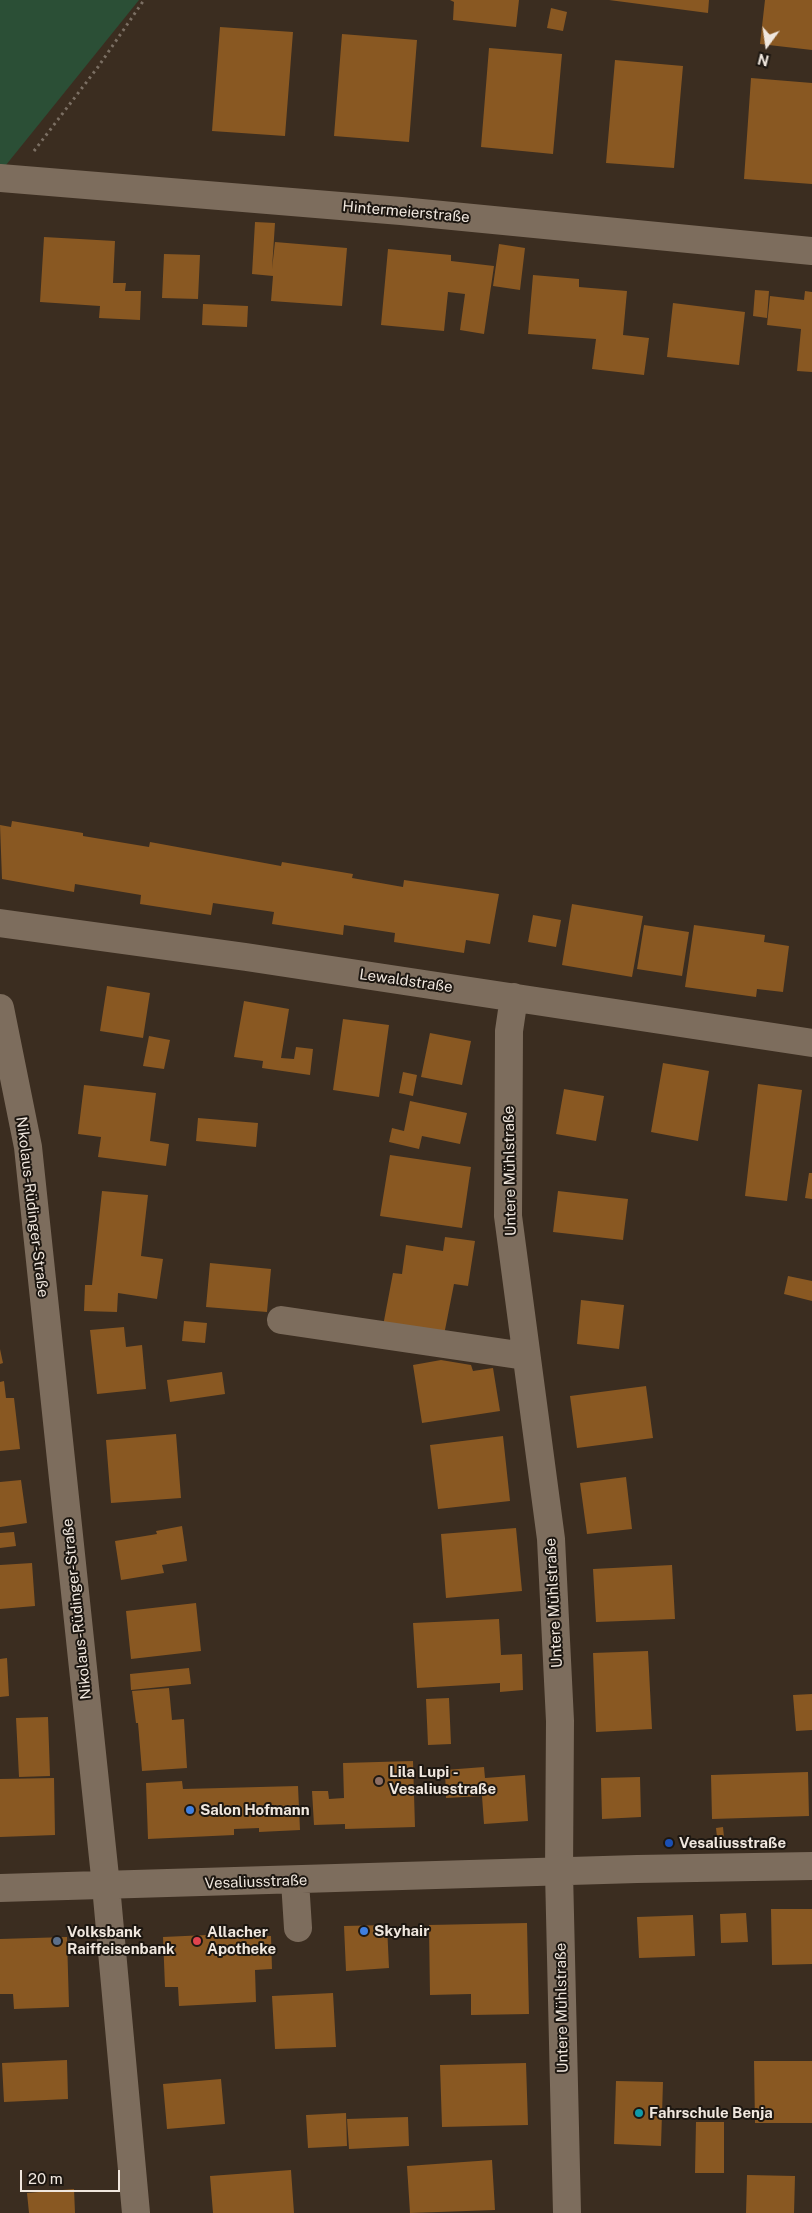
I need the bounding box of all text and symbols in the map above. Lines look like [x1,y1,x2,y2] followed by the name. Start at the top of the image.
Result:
[742,20,792,70] north arrow
[756,50,771,69] text: N
[342,197,470,227] street label: Hintermeierstraße
[358,966,454,996] street label: Lewaldstraße
[500,1106,520,1236] street label: Untere Mühlstraße
[12,1116,52,1298] street label: Nikolaus-Rüdinger-Straße
[59,1518,95,1700] street label: Nikolaus-Rüdinger-Straße
[542,1537,566,1669] street label: Untere Mühlstraße
[389,1763,496,1798] place label: Lila Lupi - Vesaliusstraße
[373,1775,385,1787] marker: Lila Lupi - Vesaliusstraße
[200,1801,310,1819] place label: Salon Hofmann
[184,1804,196,1816] marker: Salon Hofmann
[679,1834,786,1852] place label: Vesaliusstraße
[663,1837,675,1849] marker: Vesaliusstraße
[204,1871,308,1893] street label: Vesaliusstraße
[374,1922,429,1940] place label: Skyhair
[67,1923,175,1958] place label: Volksbank Raiffeisenbank
[207,1923,276,1958] place label: Allacher Apotheke
[358,1925,370,1937] marker: Skyhair
[51,1935,63,1947] marker: Volksbank Raiffeisenbank
[191,1935,203,1947] marker: Allacher Apotheke
[552,1943,572,2073] street label: Untere Mühlstraße
[649,2104,773,2122] place label: Fahrschule Benja
[633,2107,645,2119] marker: Fahrschule Benja
[22,2160,122,2192] scale bar
[28,2170,63,2187] text: 20 m

